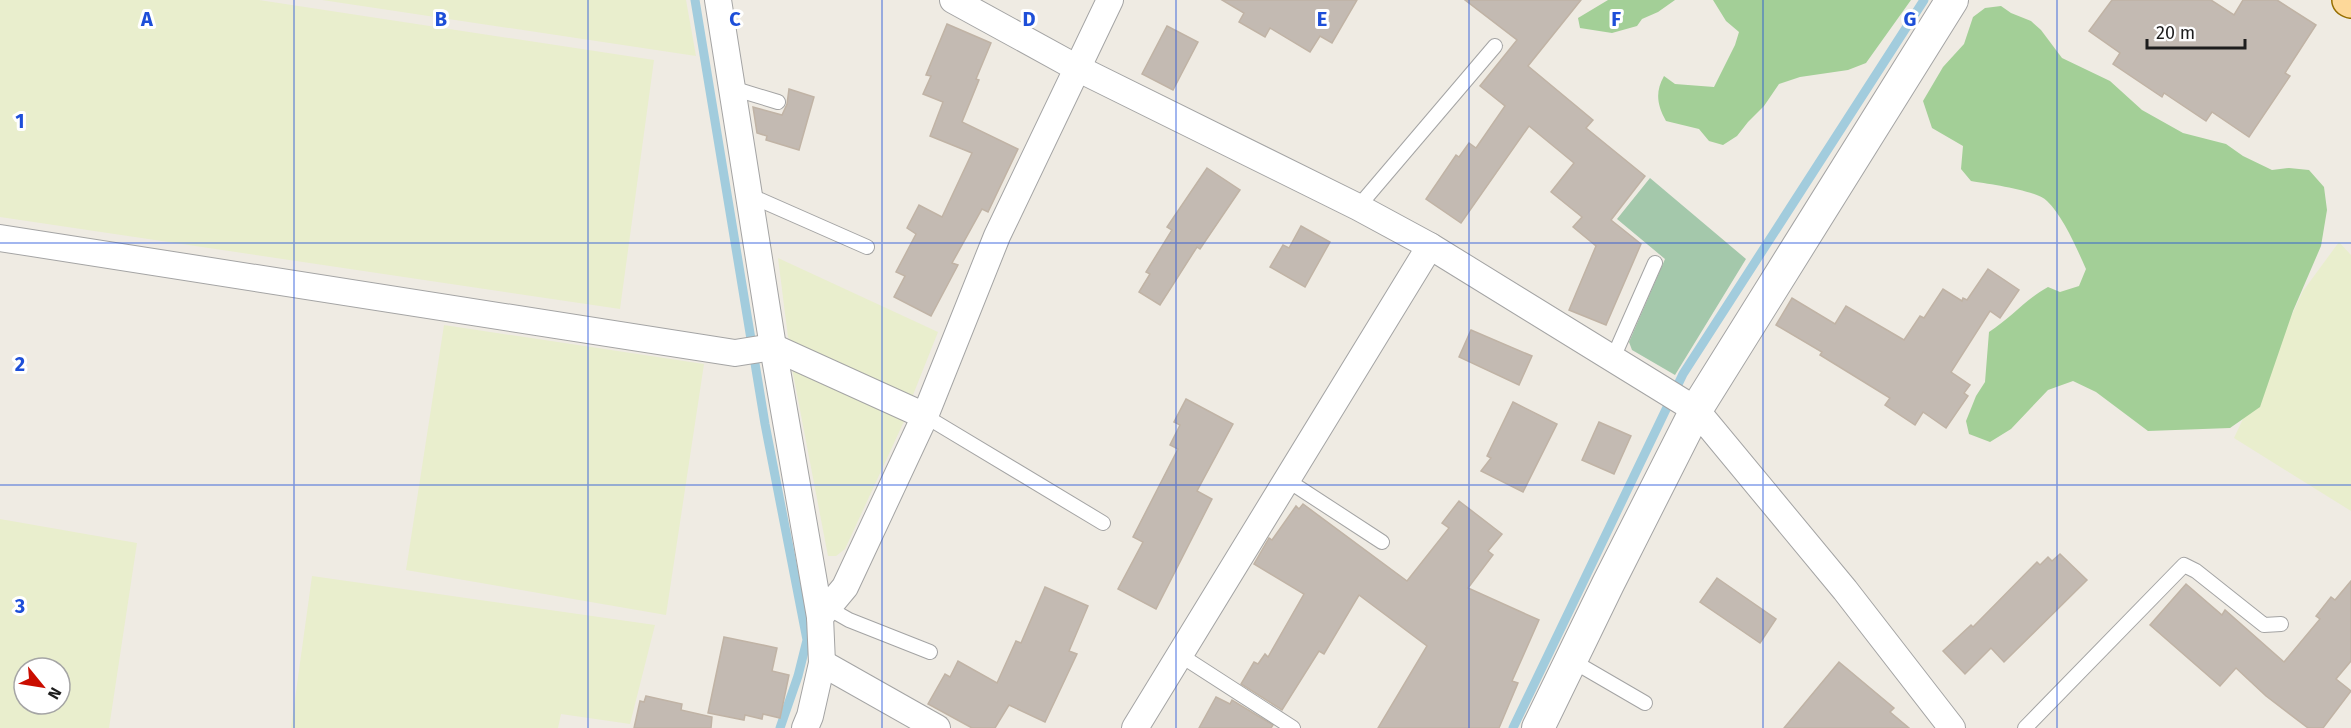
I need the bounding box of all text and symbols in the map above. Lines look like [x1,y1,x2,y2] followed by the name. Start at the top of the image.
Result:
[140,7,154,31] text: A
[435,7,447,31] text: B
[729,7,741,31] text: C
[1022,7,1036,31] text: D
[1317,7,1327,31] text: E
[1611,7,1621,31] text: F
[1904,7,1916,31] text: G
[2147,12,2244,50] scale bar
[2156,22,2195,44] text: 20 m
[15,109,25,133] text: 1
[15,352,25,376] text: 2
[14,594,25,618] text: 3
[12,656,72,716] north arrow
[44,684,65,703] text: N

